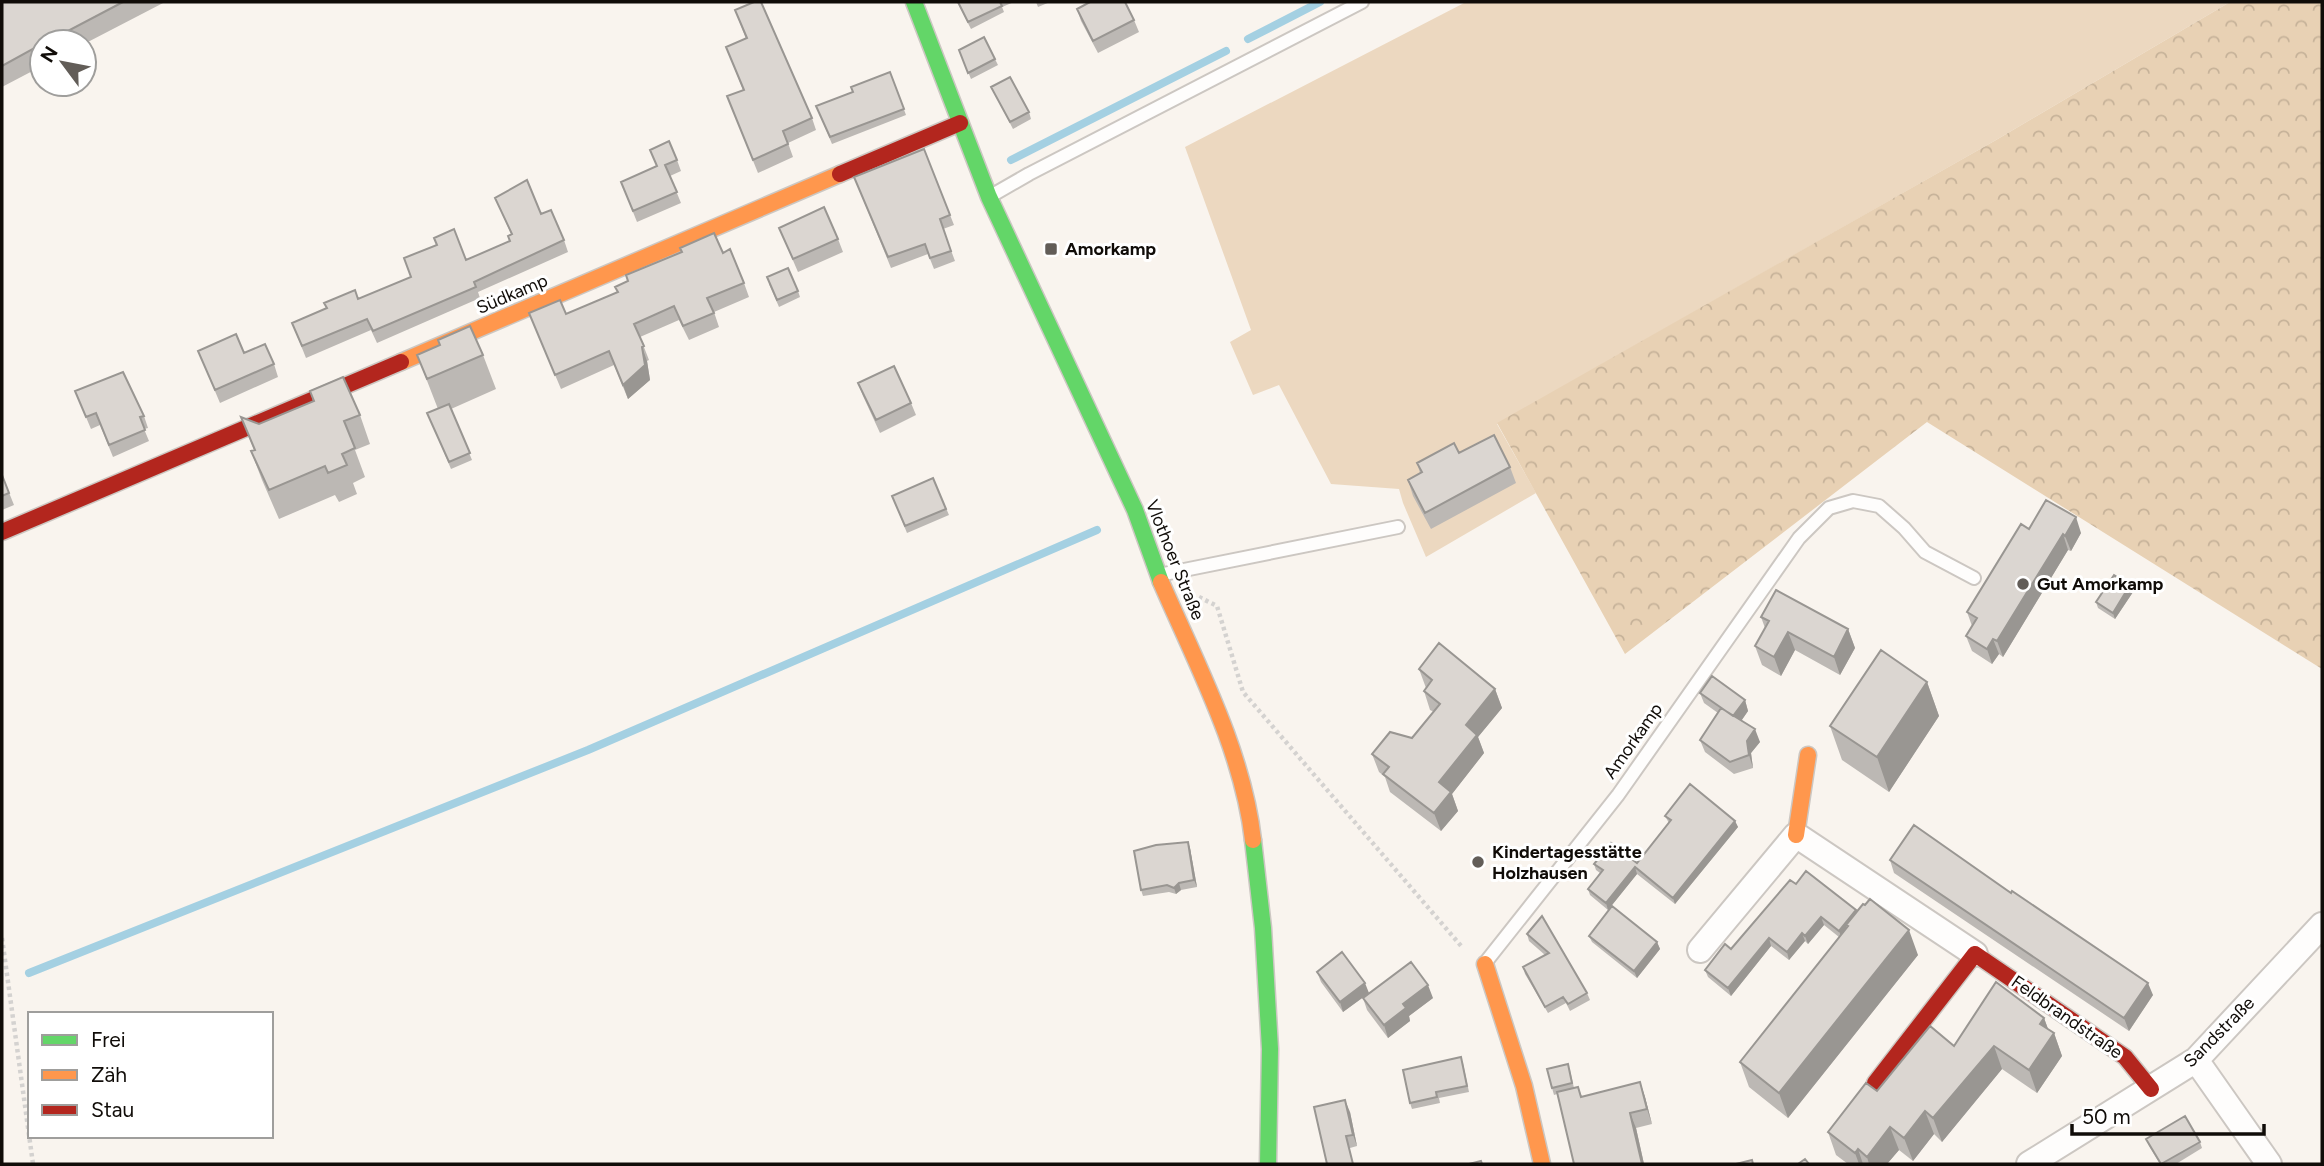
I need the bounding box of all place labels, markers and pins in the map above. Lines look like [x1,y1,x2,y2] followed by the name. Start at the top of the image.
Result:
[1065,238,1156,260] place label: Amorkamp
[1043,241,1059,257] marker: Amorkamp
[2037,573,2163,595] place label: Gut Amorkamp
[2015,576,2031,592] marker: Gut Amorkamp
[1492,841,1642,884] place label: Kindertagesstätte Holzhausen
[1470,854,1486,870] marker: Kindertagesstätte Holzhausen

